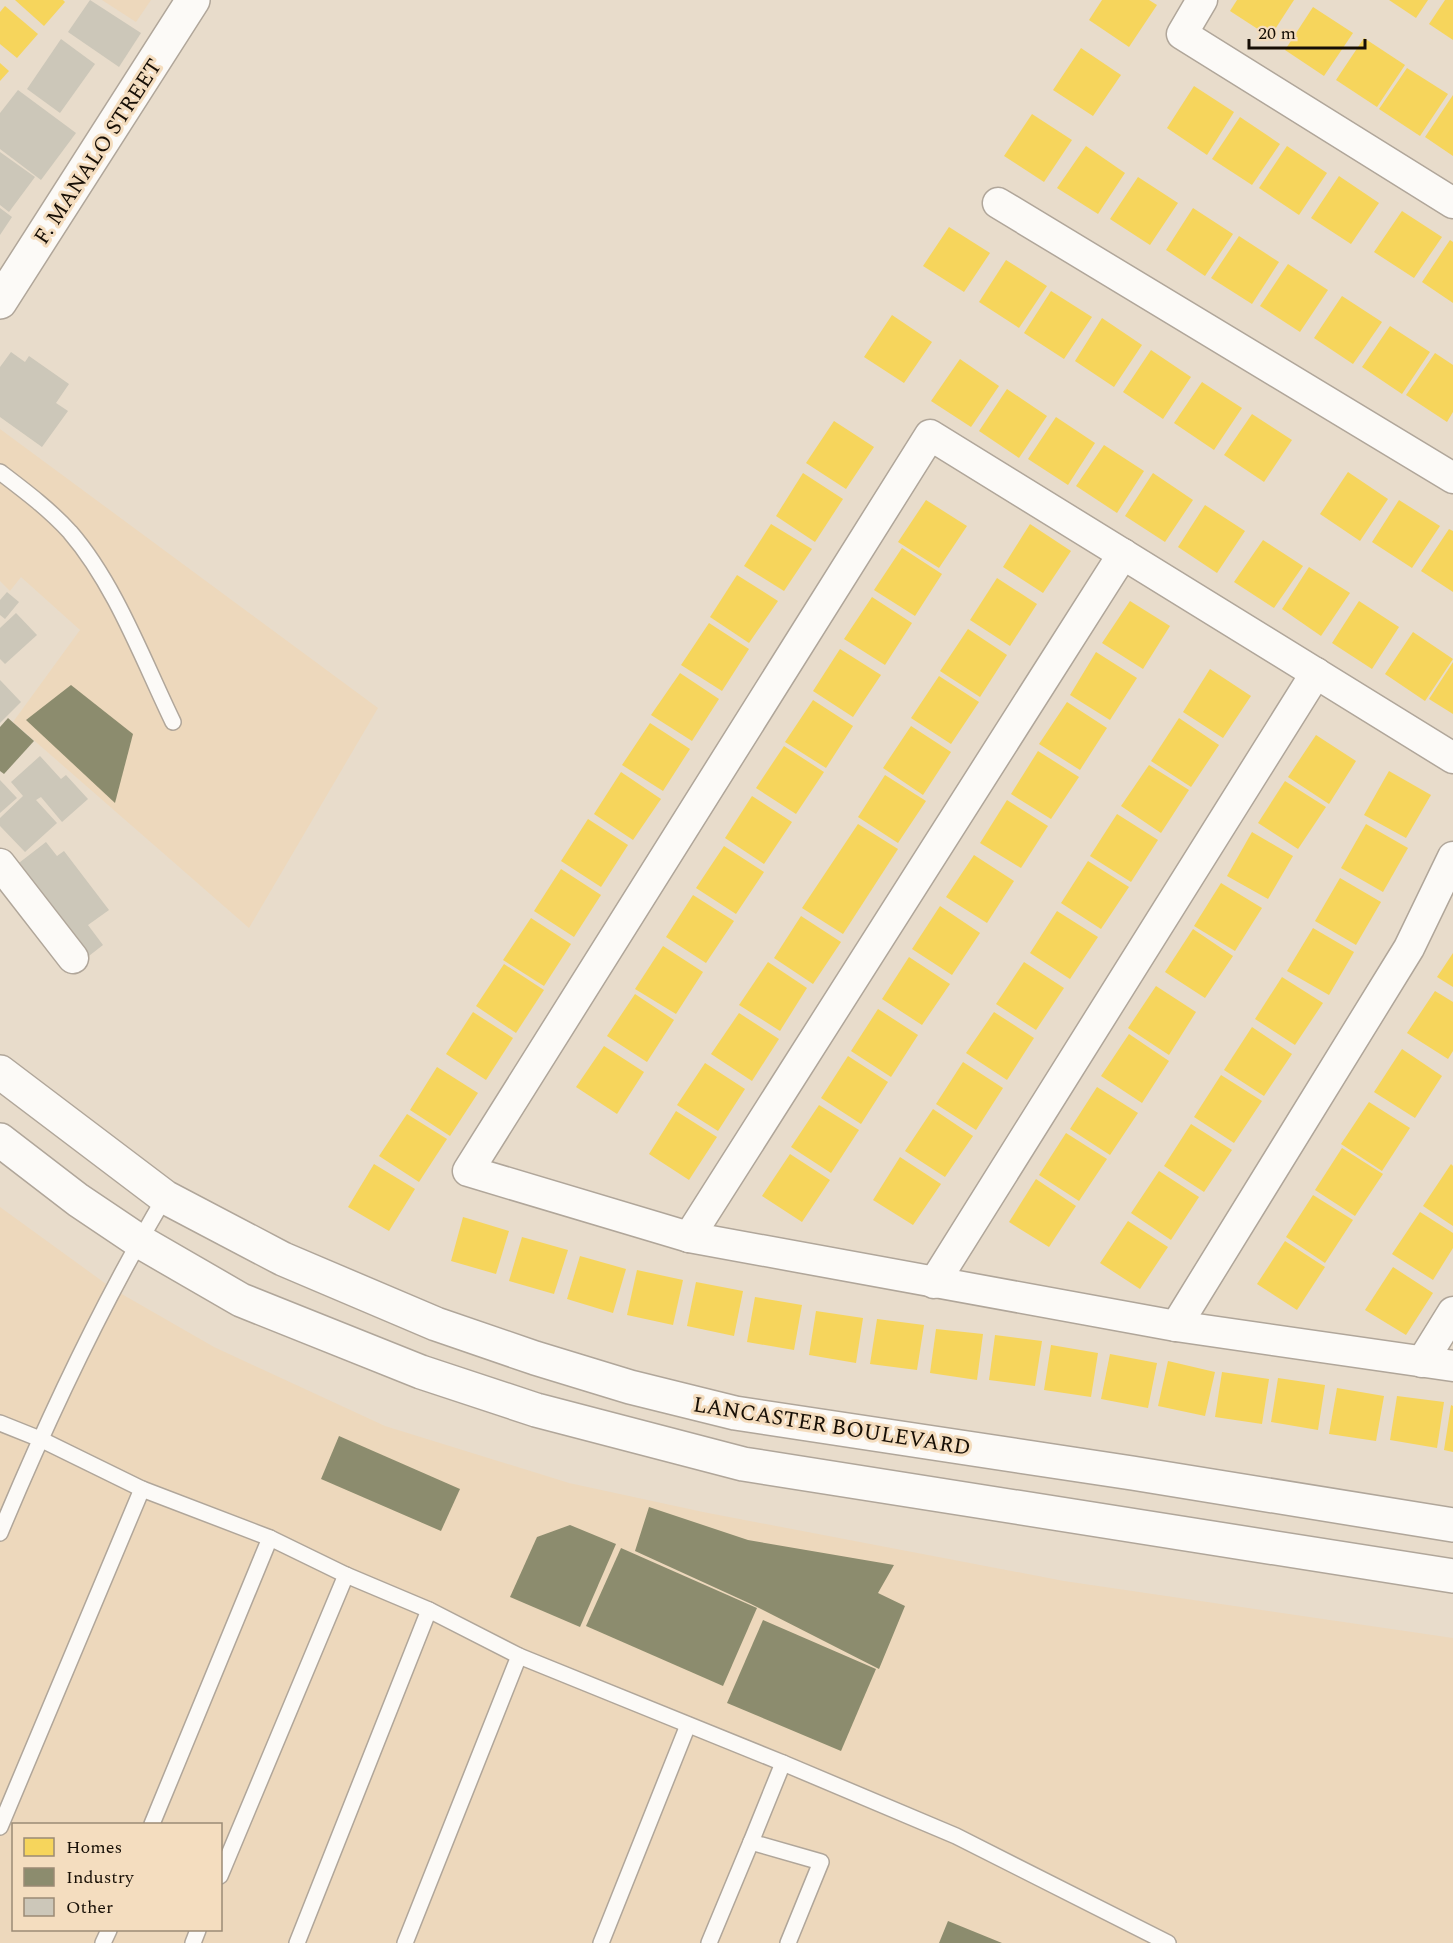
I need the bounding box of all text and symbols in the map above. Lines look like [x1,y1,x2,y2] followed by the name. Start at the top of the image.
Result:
[1249,12,1364,50] scale bar
[1258,20,1296,47] text: 20 m
[26,52,171,251] street label: F. MANALO STREET
[691,1388,973,1465] street label: LANCASTER BOULEVARD
[12,1823,222,1931] legend
[66,1834,122,1861] text: Homes
[66,1864,135,1891] text: Industry
[66,1894,113,1921] text: Other

